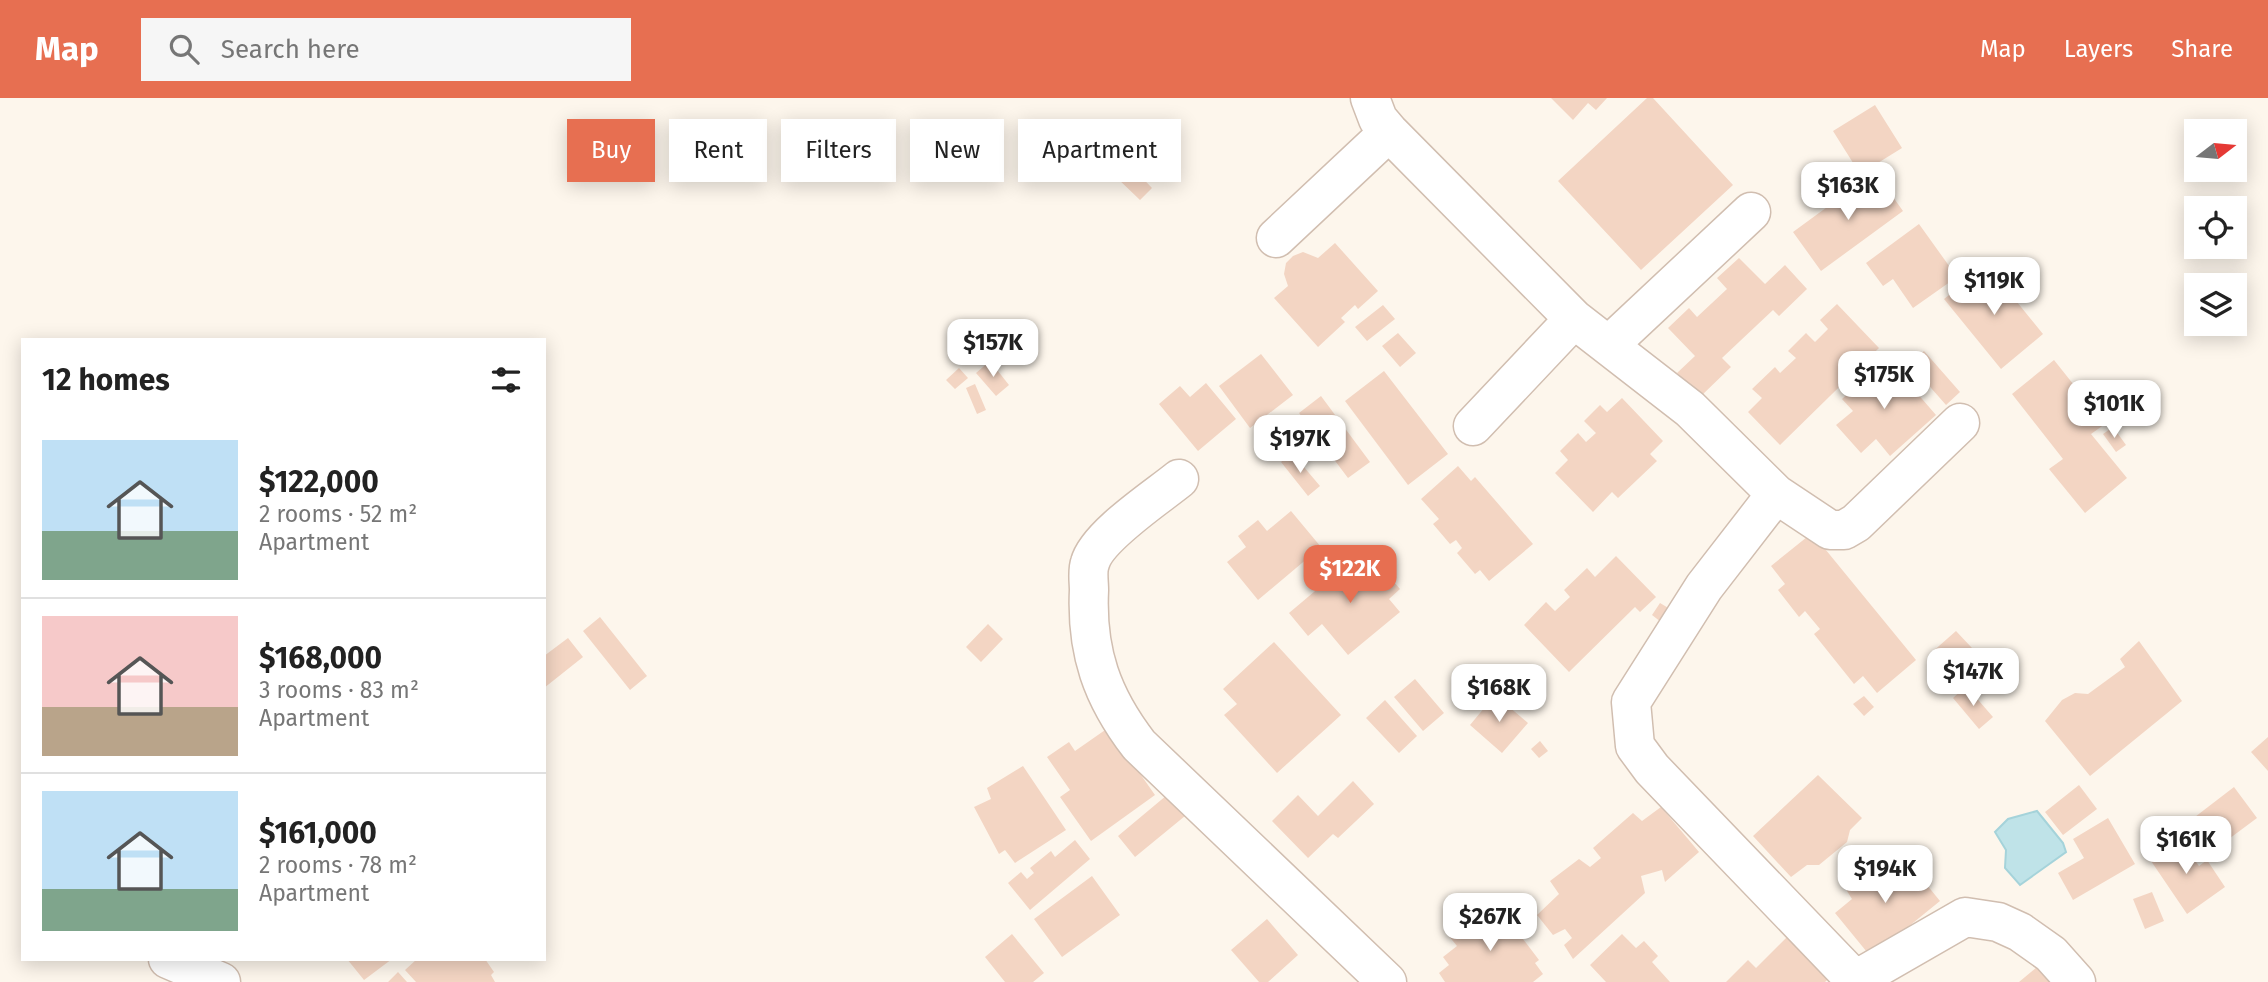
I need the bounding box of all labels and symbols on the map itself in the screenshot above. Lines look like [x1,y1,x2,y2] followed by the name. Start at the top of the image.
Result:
[2184,119,2247,182] north arrow
[1799,162,1897,222] pin: $163K
[1945,258,2043,317] pin: $119K
[944,320,1042,379] pin: $157K
[1835,352,1933,411] pin: $175K
[2065,380,2163,440] pin: $101K
[1251,416,1349,475] pin: $197K
[1301,546,1399,605] pin: $122K
[1924,648,2022,708] pin: $147K
[1450,664,1548,724] pin: $168K
[2137,816,2235,876] pin: $161K
[1836,846,1934,905] pin: $194K
[1441,894,1539,953] pin: $267K

